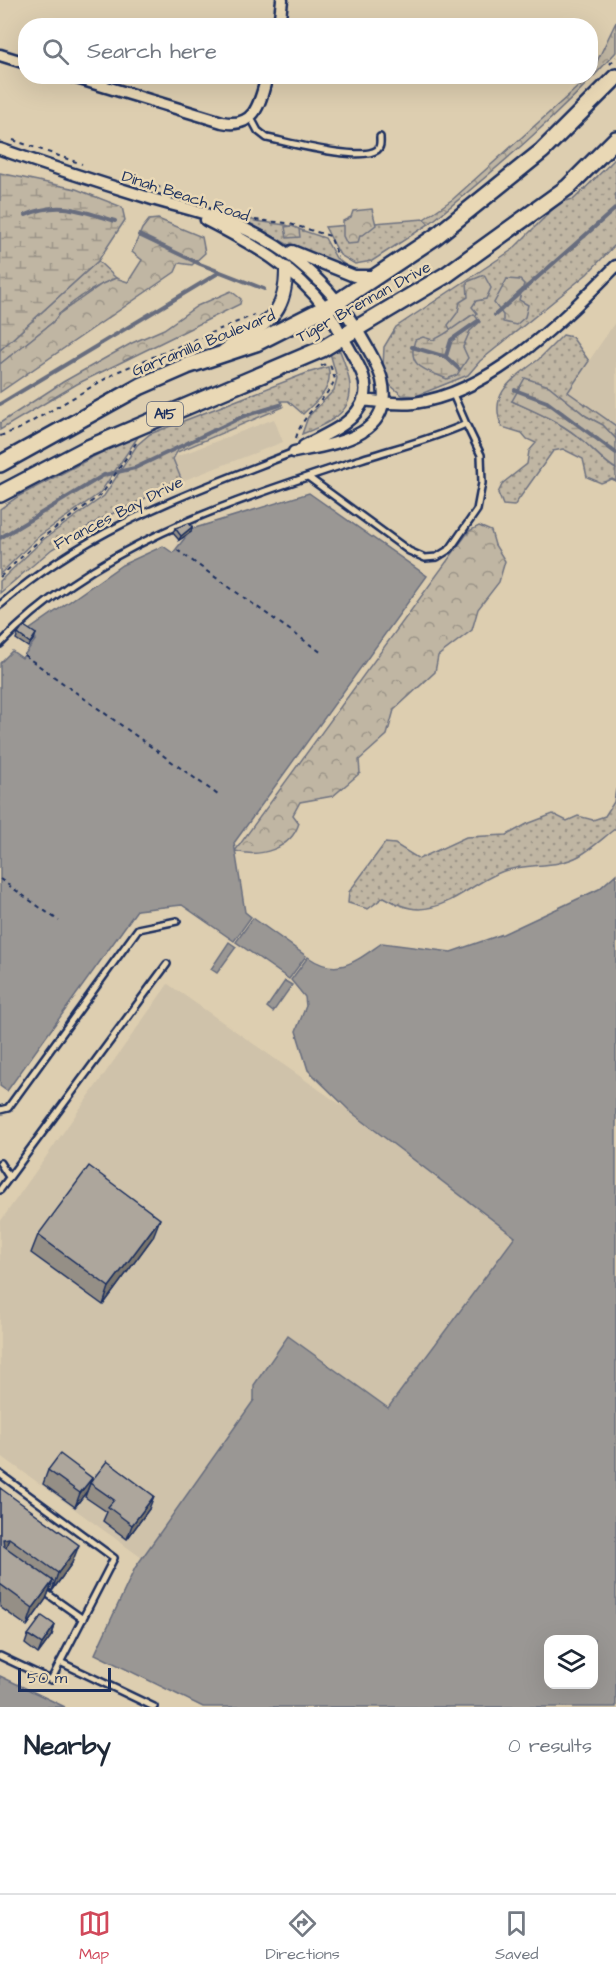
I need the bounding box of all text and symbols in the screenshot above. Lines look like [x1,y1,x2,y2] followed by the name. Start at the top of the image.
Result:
[18,18,598,84] search box
[39,35,72,68] icon: search
[87,36,217,67] text: Search here
[119,165,252,227] street label: Dinah Beach Road
[292,256,435,349] street label: Tiger Brennan Drive
[129,304,278,382] street label: Garramilla Boulevard
[147,402,183,426] road number: A15
[50,471,188,556] street label: Frances Bay Drive
[544,1635,598,1689] map controls
[544,1635,598,1689] button: layers
[18,1665,111,1692] scale bar
[27,1667,67,1689] text: 50 m
[24,1728,111,1764] text: Nearby
[508,1732,592,1760] text: 0 results
[78,1907,111,1965] tab: Map
[266,1907,340,1965] tab: Directions
[495,1907,538,1965] tab: Saved

